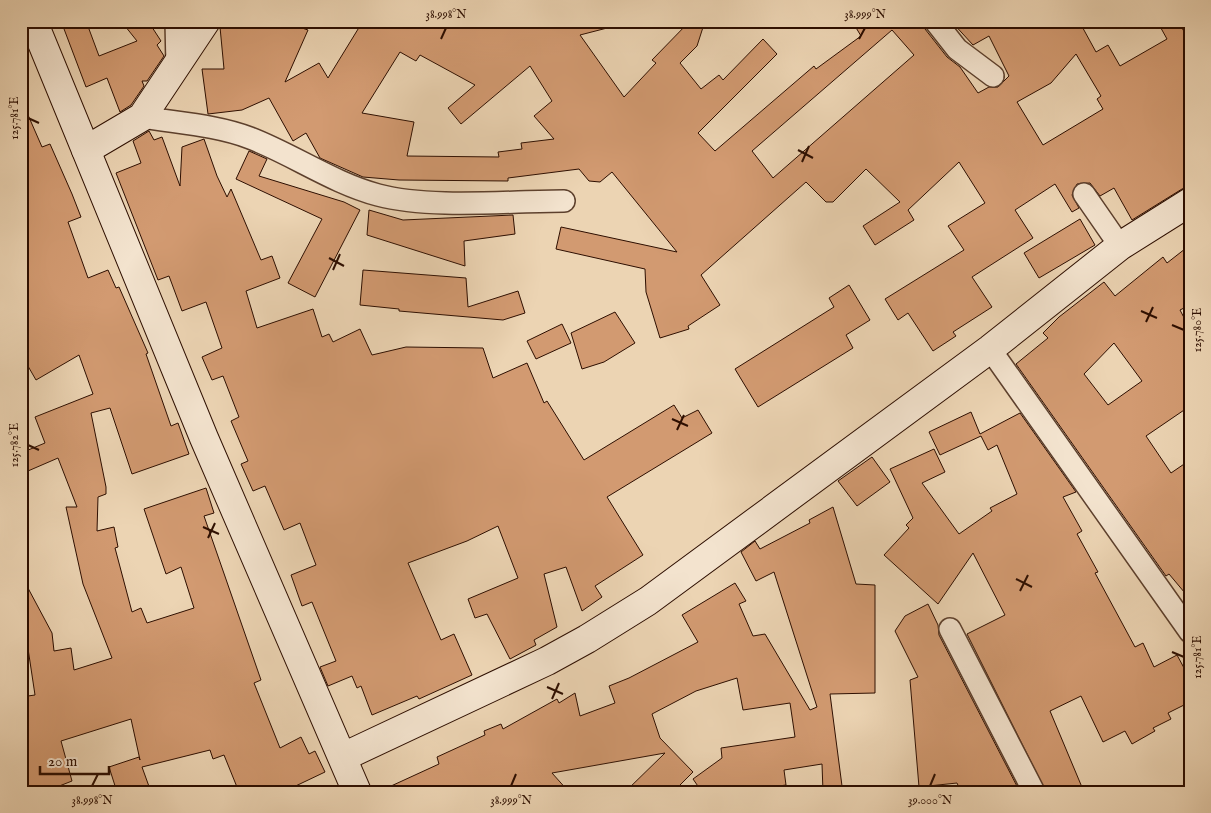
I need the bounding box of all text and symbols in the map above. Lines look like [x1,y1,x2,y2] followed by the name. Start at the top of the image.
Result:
[425,7,467,22] text: 38.998°N
[844,7,886,22] text: 38.999°N
[7,96,22,140] text: 125.781°E
[1190,308,1205,352] text: 125.780°E
[7,423,22,467] text: 125.782°E
[1190,635,1205,679] text: 125.781°E
[40,743,109,775] scale bar
[48,752,78,771] text: 20 m
[71,793,113,808] text: 38.998°N
[490,793,532,808] text: 38.999°N
[908,793,953,808] text: 39.000°N

